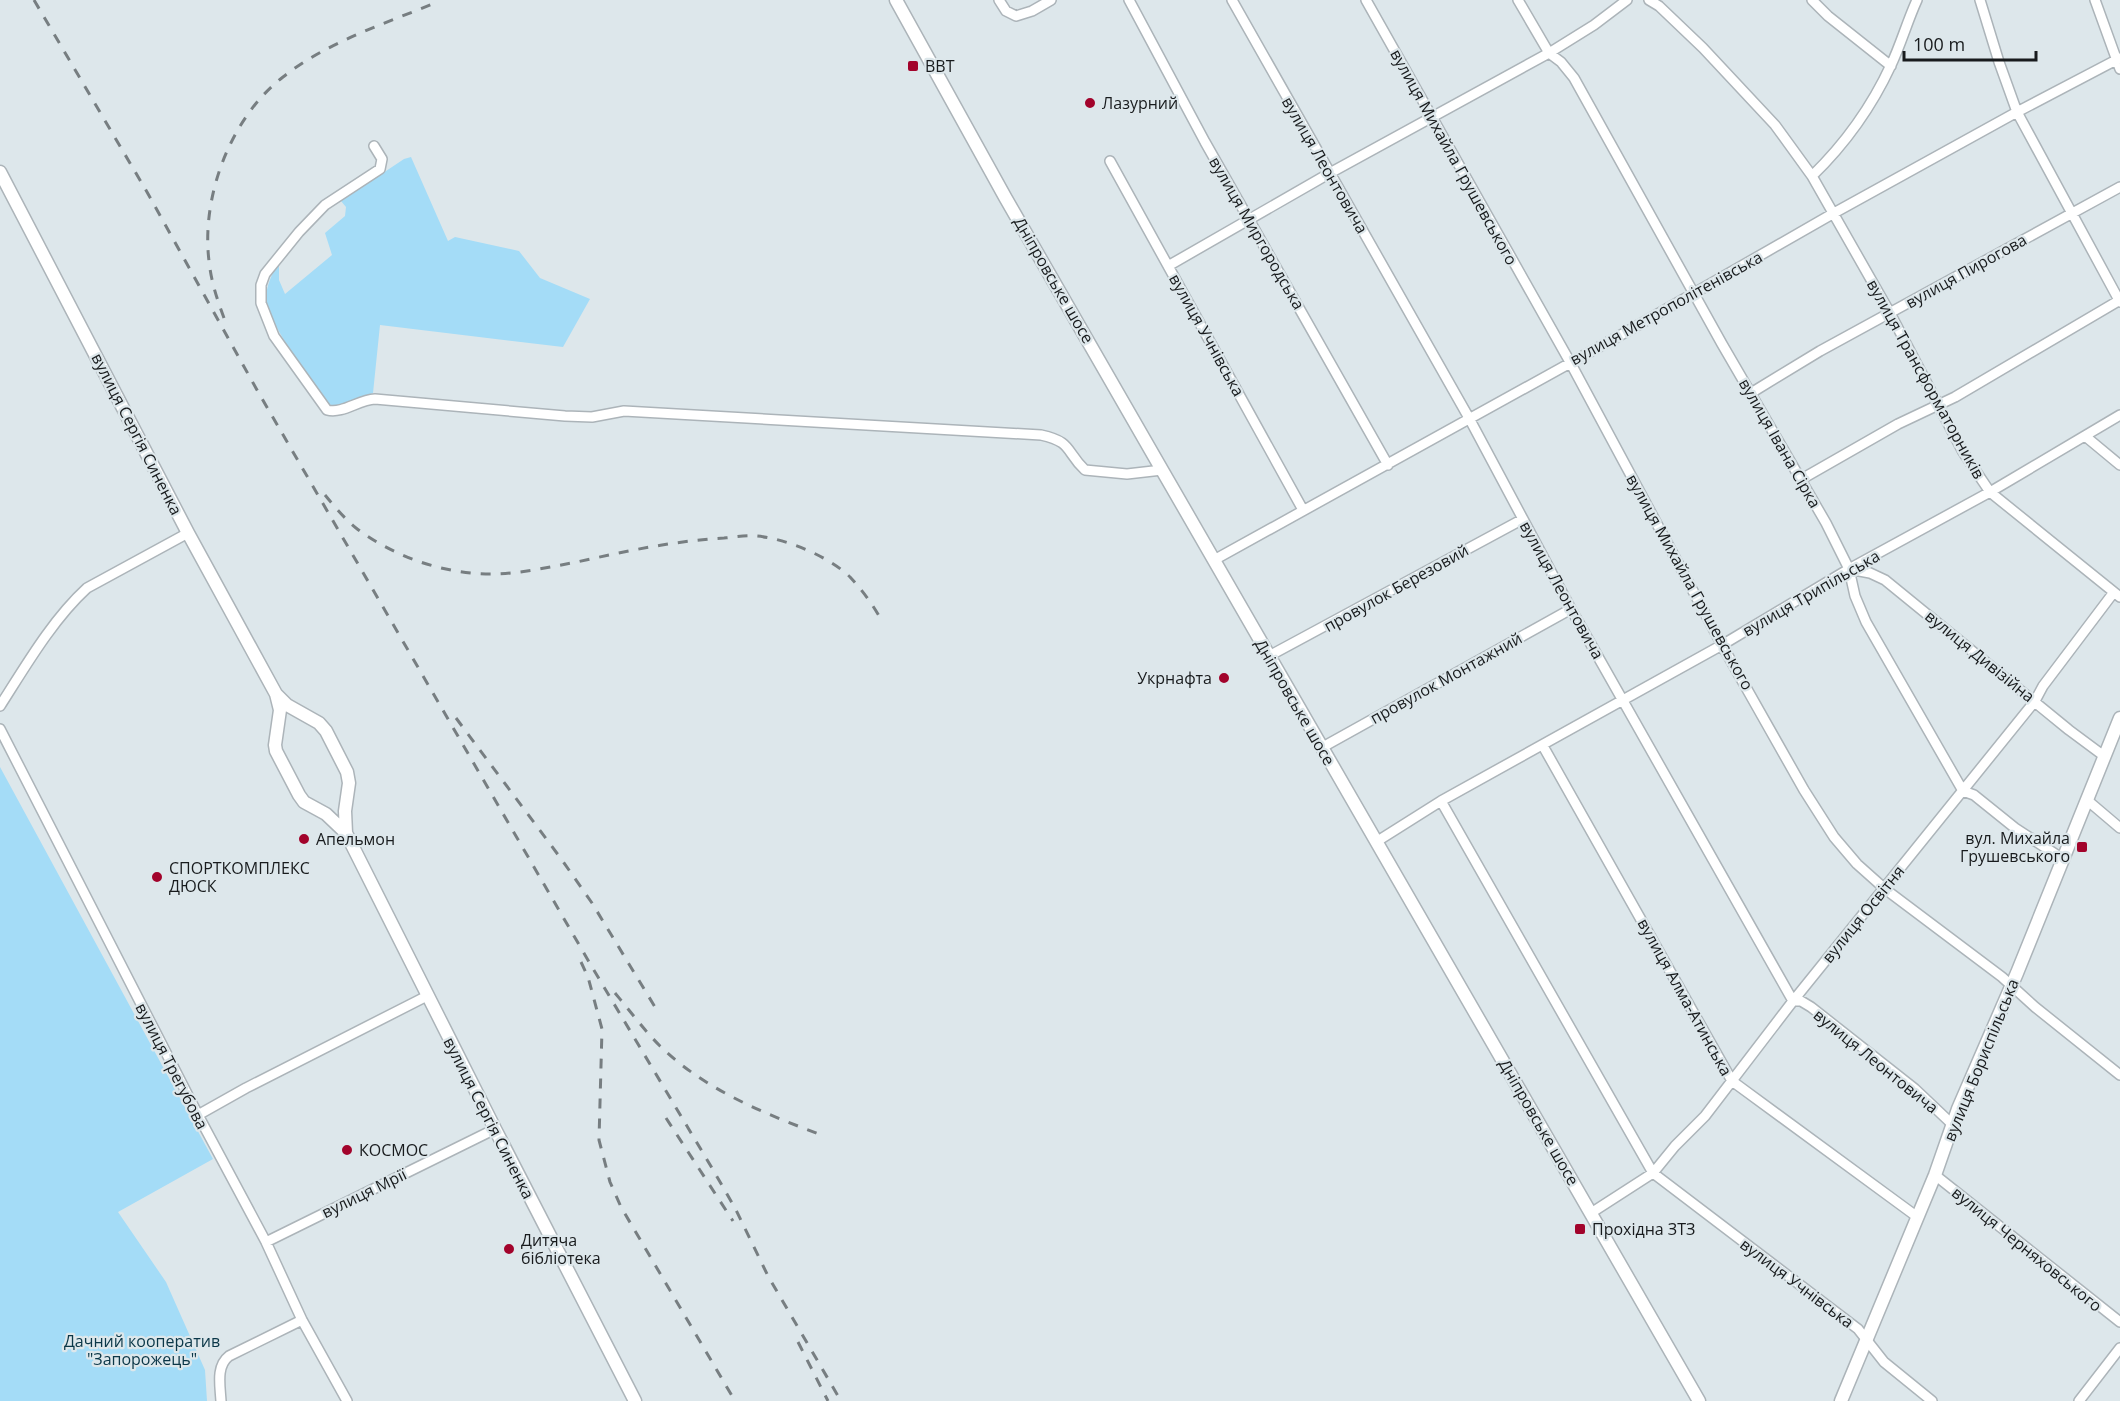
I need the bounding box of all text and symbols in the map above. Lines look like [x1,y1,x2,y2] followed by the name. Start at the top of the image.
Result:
[1904,24,2036,62] scale bar
[1913,32,1965,56] text: 100 m
[1385,45,1523,269] street label: вулиця Михайла Грушевського
[925,55,955,77] place label: ВВТ
[906,59,920,73] marker: ВВТ
[1102,92,1178,114] place label: Лазурний
[1277,93,1373,237] street label: вулиця Леонтовича
[1083,96,1097,110] marker: Лазурний
[1204,152,1310,314] street label: вулиця Миргородська
[1009,213,1099,347] street label: Дніпровське шосе
[1901,229,2031,313] street label: вулиця Пирогова
[1566,246,1766,370] street label: вулиця Метрополітенівська
[1164,270,1250,400] street label: вулиця Учнівська
[1862,275,1990,483] street label: вулиця Трансформаторників
[87,349,187,519] street label: вулиця Сергія Синенка
[1734,374,1826,512] street label: вулиця Івана Сірка
[1621,470,1759,694] street label: вулиця Михайла Грушевського
[1515,517,1609,663] street label: вулиця Леонтовича
[1320,539,1472,637] street label: провулок Березовий
[1738,545,1884,641] street label: вулиця Трипільська
[1921,605,2039,707] street label: вулиця Дивізійна
[1366,627,1526,729] street label: провулок Монтажний
[1250,635,1340,769] street label: Дніпровське шосе
[1137,667,1212,689] place label: Укрнафта
[1217,671,1231,685] marker: Укрнафта
[1960,827,2070,867] place label: вул. Михайла Грушевського
[316,828,395,850] place label: Апельмон
[297,832,311,846] marker: Апельмон
[2075,840,2089,854] marker: вул. Михайла Грушевського
[169,857,310,897] place label: СПОРТКОМПЛЕКС ДЮСК
[1817,861,1909,967] street label: вулиця Освітня
[150,870,164,884] marker: СПОРТКОМПЛЕКС ДЮСК
[1633,914,1737,1080] street label: вулиця Алма-Атинська
[1938,975,2024,1145] street label: вулиця Бориспільська
[131,999,213,1133] street label: вулиця Трегубова
[1809,1004,1943,1118] street label: вулиця Леонтовича
[439,1033,539,1203] street label: вулиця Сергія Синенка
[1494,1055,1584,1189] street label: Дніпровське шосе
[359,1139,428,1161] place label: КОСМОС
[340,1143,354,1157] marker: КОСМОС
[318,1163,411,1223] street label: вулиця Мрії
[1947,1182,2107,1316] street label: вулиця Черняховського
[1592,1218,1695,1240] place label: Прохідна ЗТЗ
[1573,1222,1587,1236] marker: Прохідна ЗТЗ
[521,1229,601,1269] place label: Дитяча бібліотека
[1736,1233,1858,1333] street label: вулиця Учнівська
[502,1242,516,1256] marker: Дитяча бібліотека
[64,1330,220,1370] park label: Дачний кооператив "Запорожець"

